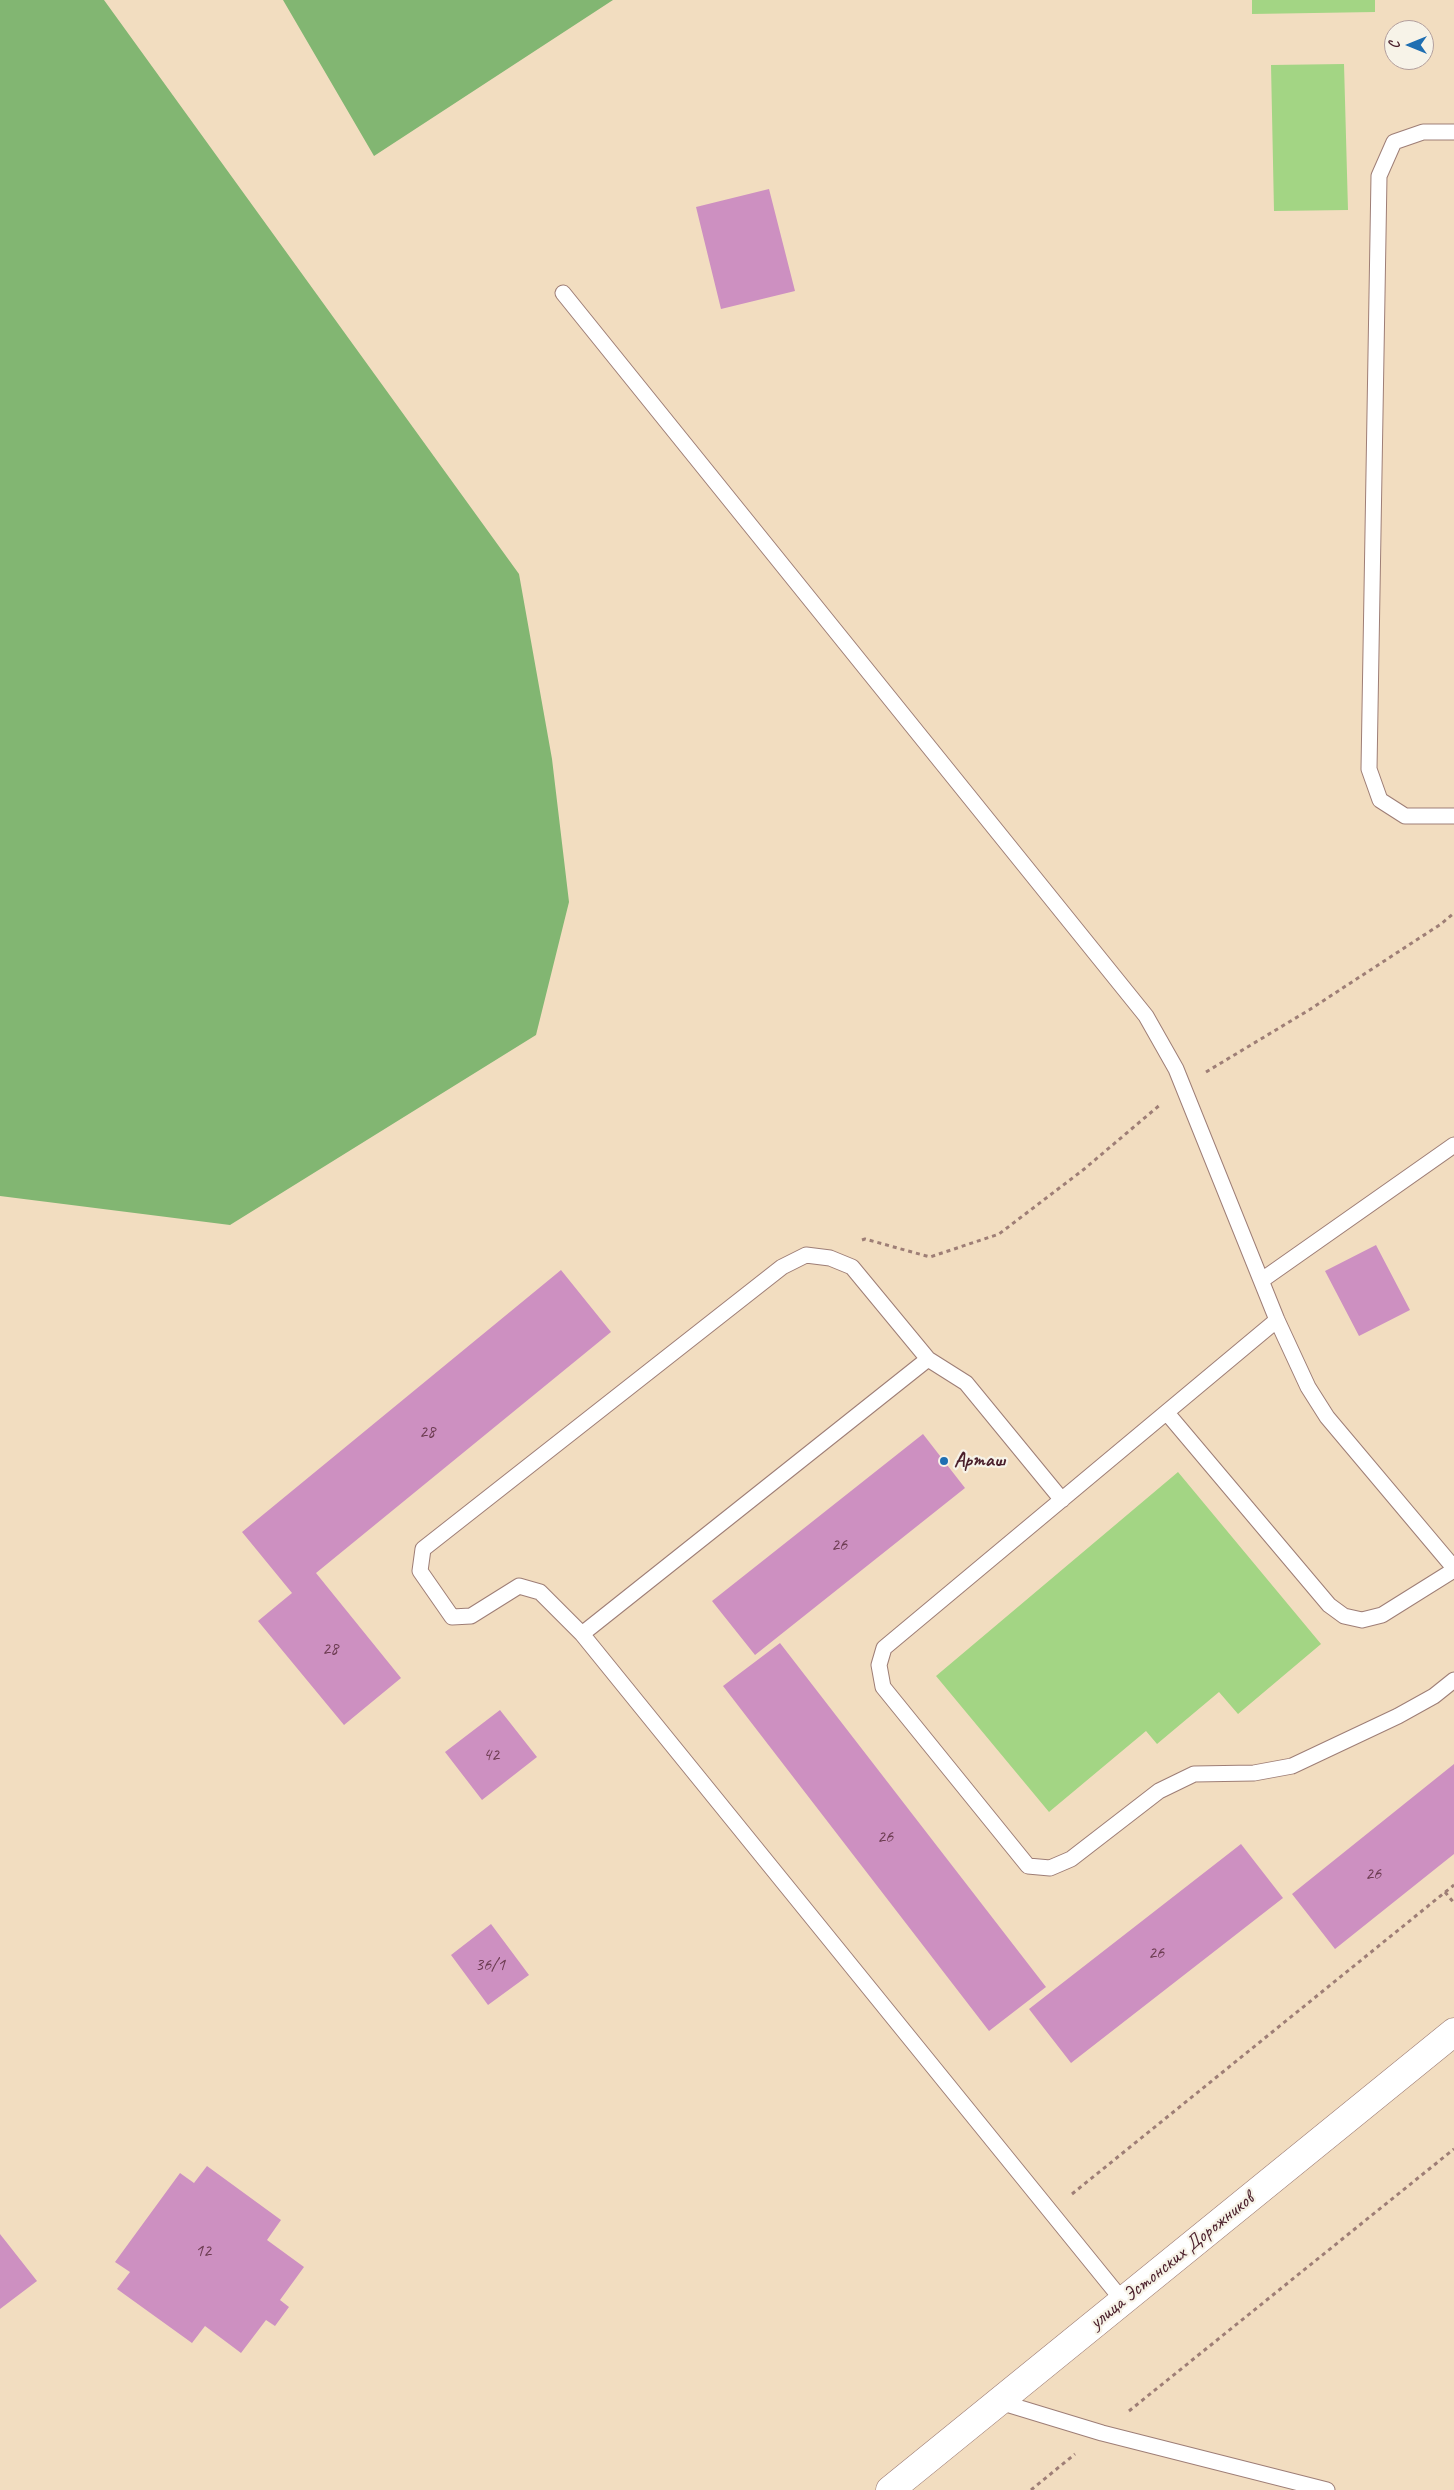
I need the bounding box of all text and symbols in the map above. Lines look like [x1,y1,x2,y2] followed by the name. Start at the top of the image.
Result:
[1384,20,1434,70] north arrow
[1386,42,1403,48] text: С
[419,1421,435,1443] house number: 28
[954,1449,1005,1473] place label: Арташ
[938,1455,950,1467] marker: Арташ
[831,1534,847,1556] house number: 26
[322,1638,338,1660] house number: 28
[483,1744,499,1766] house number: 42
[877,1826,893,1848] house number: 26
[1365,1863,1381,1885] house number: 26
[1148,1942,1164,1964] house number: 26
[475,1954,505,1976] house number: 36/1
[1085,2187,1259,2335] street label: улица Эстонских Дорожников
[195,2240,211,2262] house number: 12

